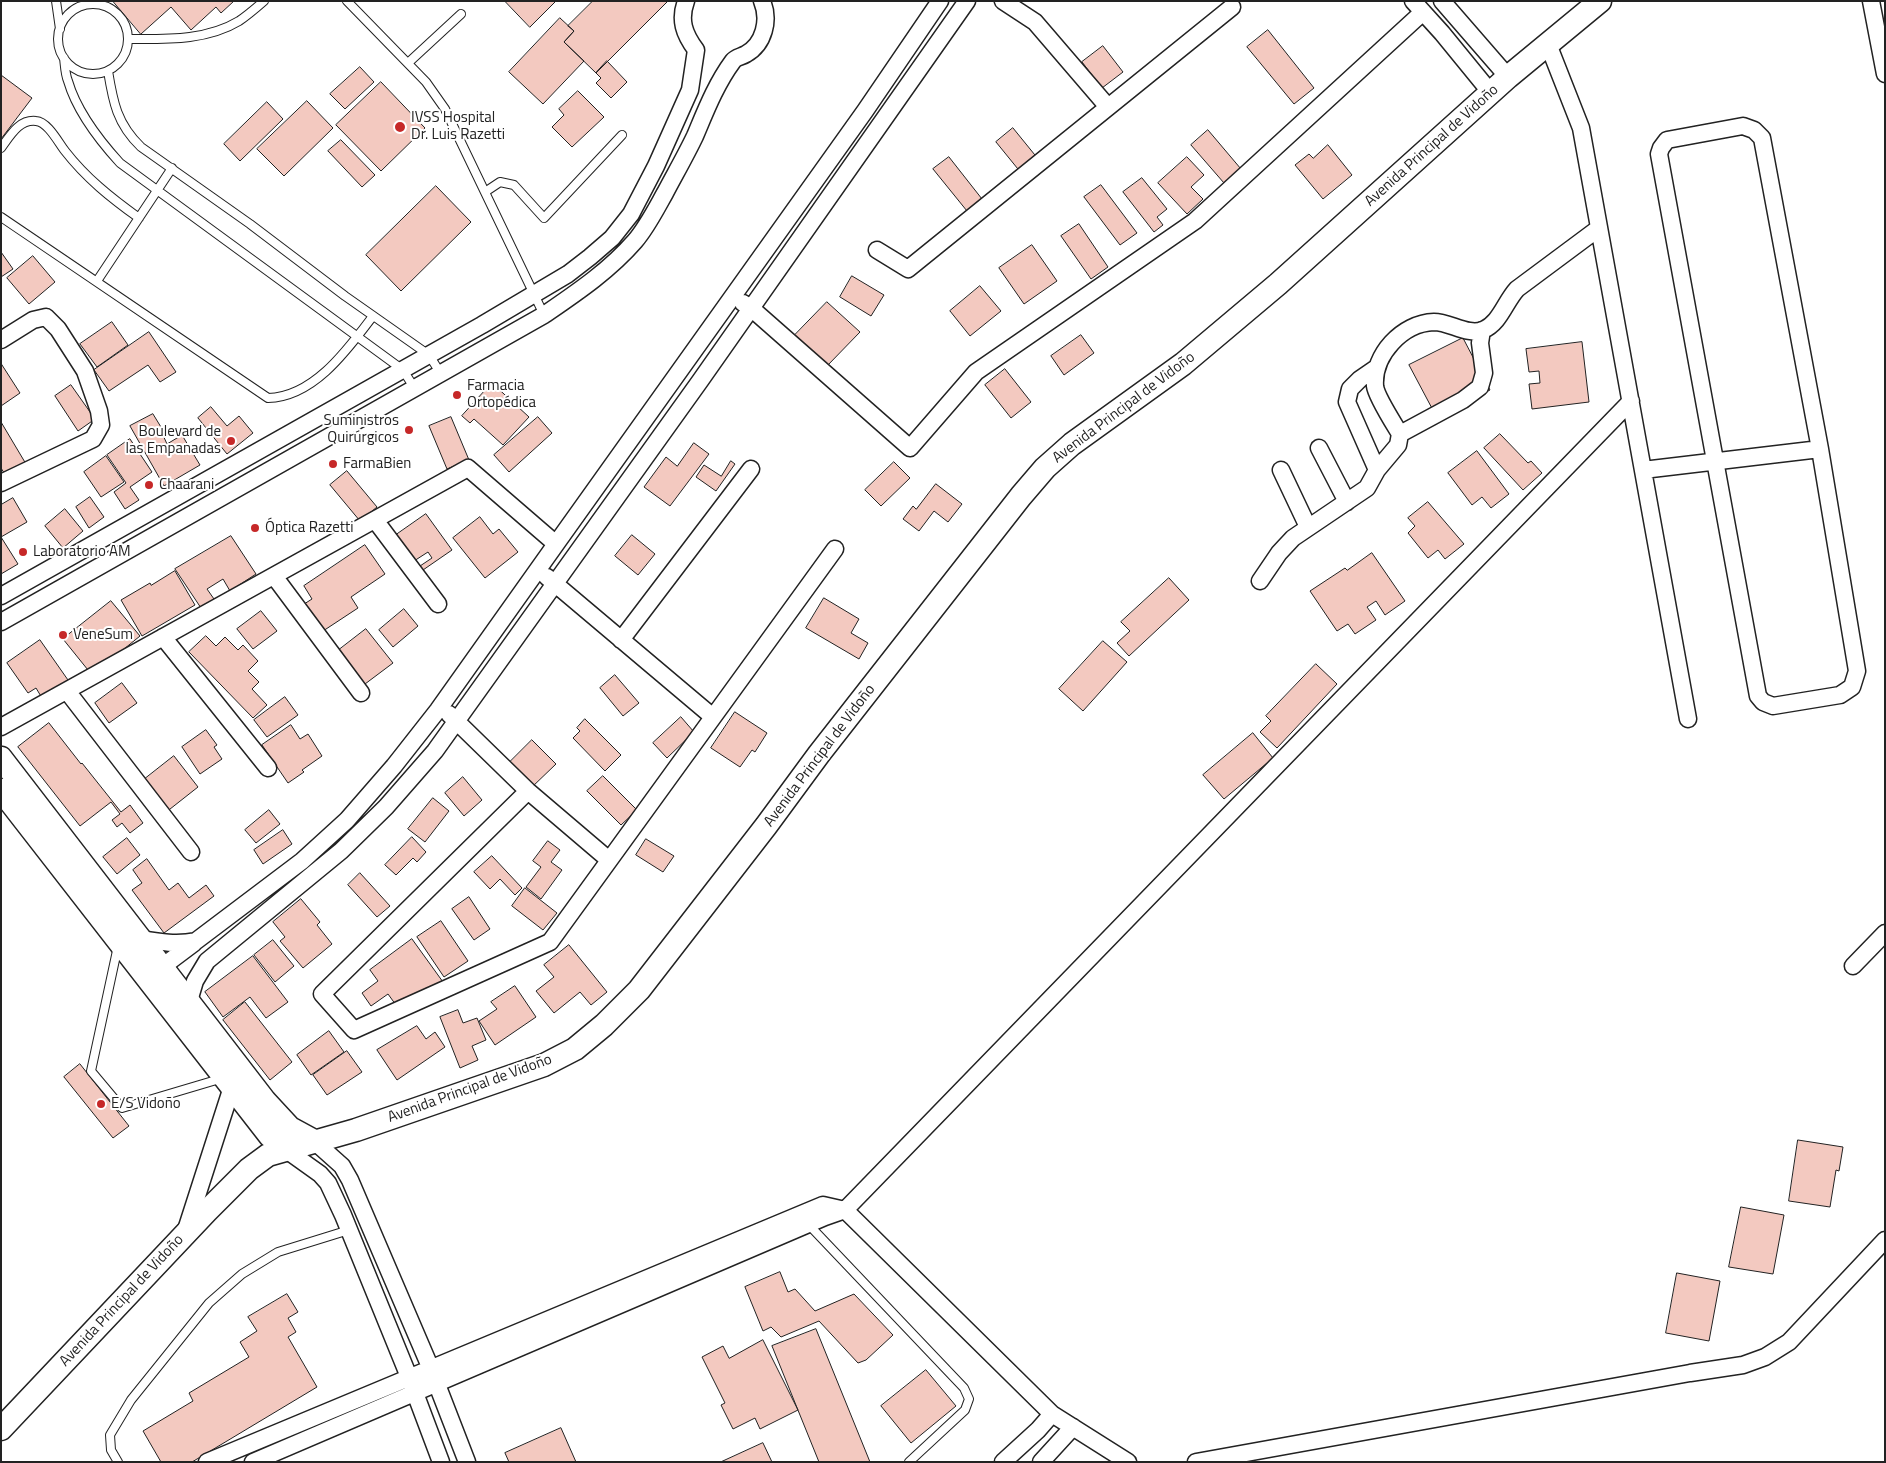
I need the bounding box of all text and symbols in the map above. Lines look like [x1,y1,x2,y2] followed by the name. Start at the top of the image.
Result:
[1362,81,1502,211] street label: Avenida Principal de Vidoño
[411,109,505,144] place label: IVSS Hospital Dr. Luis Razetti
[393,120,407,134] marker: IVSS Hospital Dr. Luis Razetti
[1049,349,1199,467] street label: Avenida Principal de Vidoño
[467,377,536,412] place label: Farmacia Ortopédica
[451,389,463,401] marker: Farmacia Ortopédica
[324,412,399,447] place label: Suministros Quirúrgicos
[125,423,221,458] place label: Boulevard de las Empanadas
[403,424,415,436] marker: Suministros Quirúrgicos
[225,435,237,447] marker: Boulevard de las Empanadas
[343,455,411,473] place label: FarmaBien
[327,458,339,470] marker: FarmaBien
[159,476,214,494] place label: Chaarani
[143,479,155,491] marker: Chaarani
[265,519,354,537] place label: Óptica Razetti
[249,522,261,534] marker: Óptica Razetti
[33,543,131,561] place label: Laboratorio AM
[17,546,29,558] marker: Laboratorio AM
[73,626,133,644] place label: VeneSum
[57,629,69,641] marker: VeneSum
[761,681,879,831] street label: Avenida Principal de Vidoño
[385,1051,555,1127] street label: Avenida Principal de Vidoño
[111,1095,181,1113] place label: E/S Vidoño
[95,1098,107,1110] marker: E/S Vidoño
[56,1231,188,1371] street label: Avenida Principal de Vidoño

